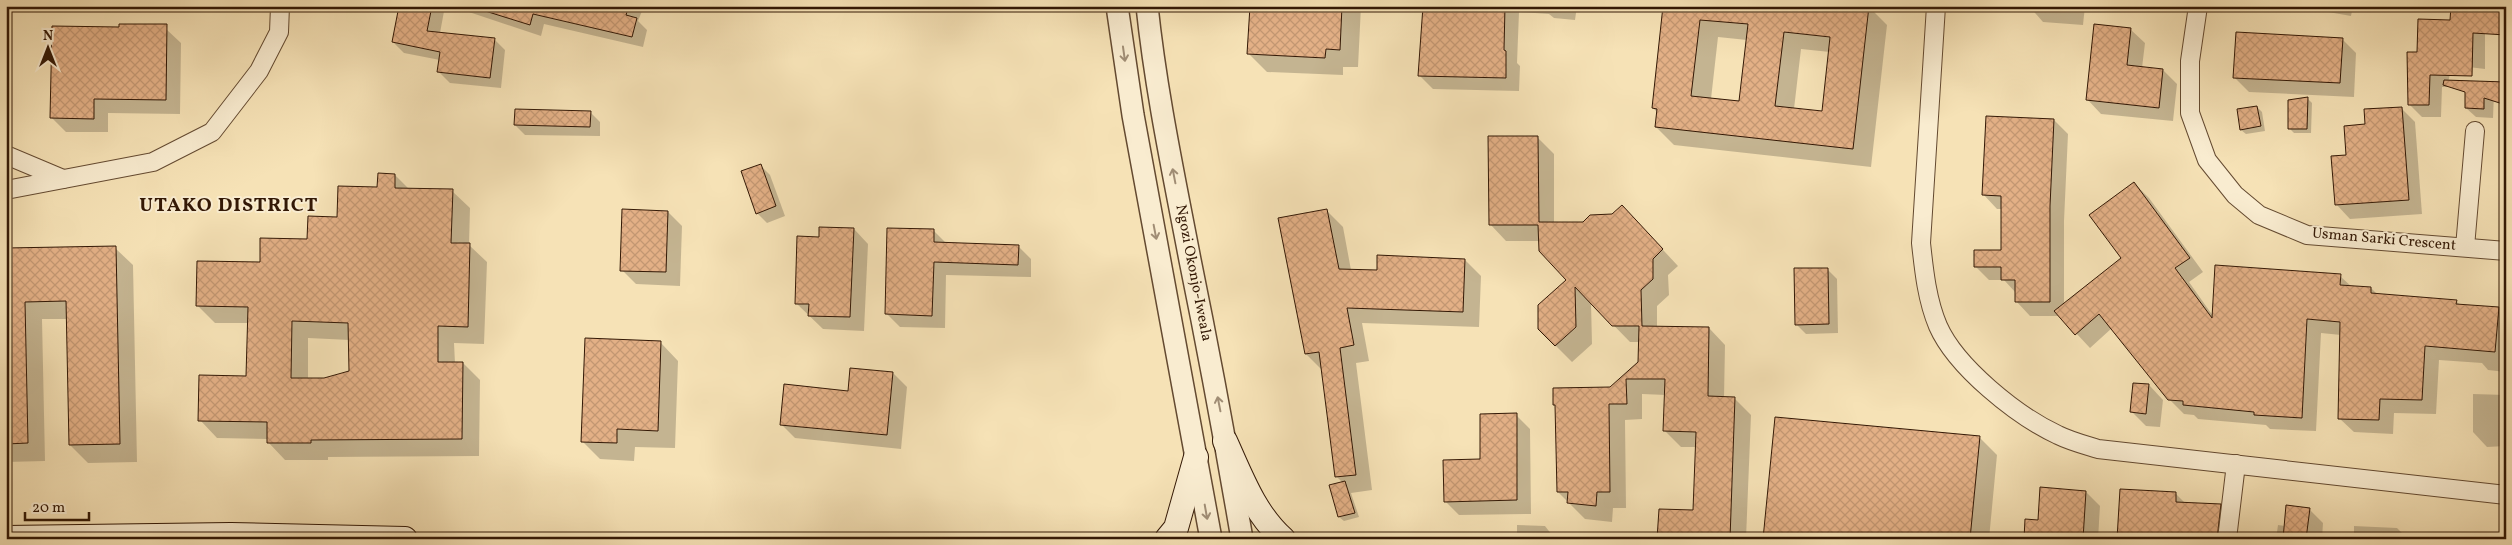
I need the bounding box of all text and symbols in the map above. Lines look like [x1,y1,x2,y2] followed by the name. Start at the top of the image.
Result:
[22,22,72,72] north arrow
[43,27,53,46] text: N
[1120,46,1130,62] one-way arrow
[1168,169,1178,185] one-way arrow
[139,192,319,220] district label: UTAKO DISTRICT
[1169,203,1217,343] street label: Ngozi Okonjo-Iweala
[1151,223,1161,239] one-way arrow
[2311,223,2457,257] street label: Usman Sarki Crescent
[1213,397,1223,413] one-way arrow
[25,490,89,522] scale bar
[32,498,65,519] text: 20 m
[1201,504,1211,520] one-way arrow

